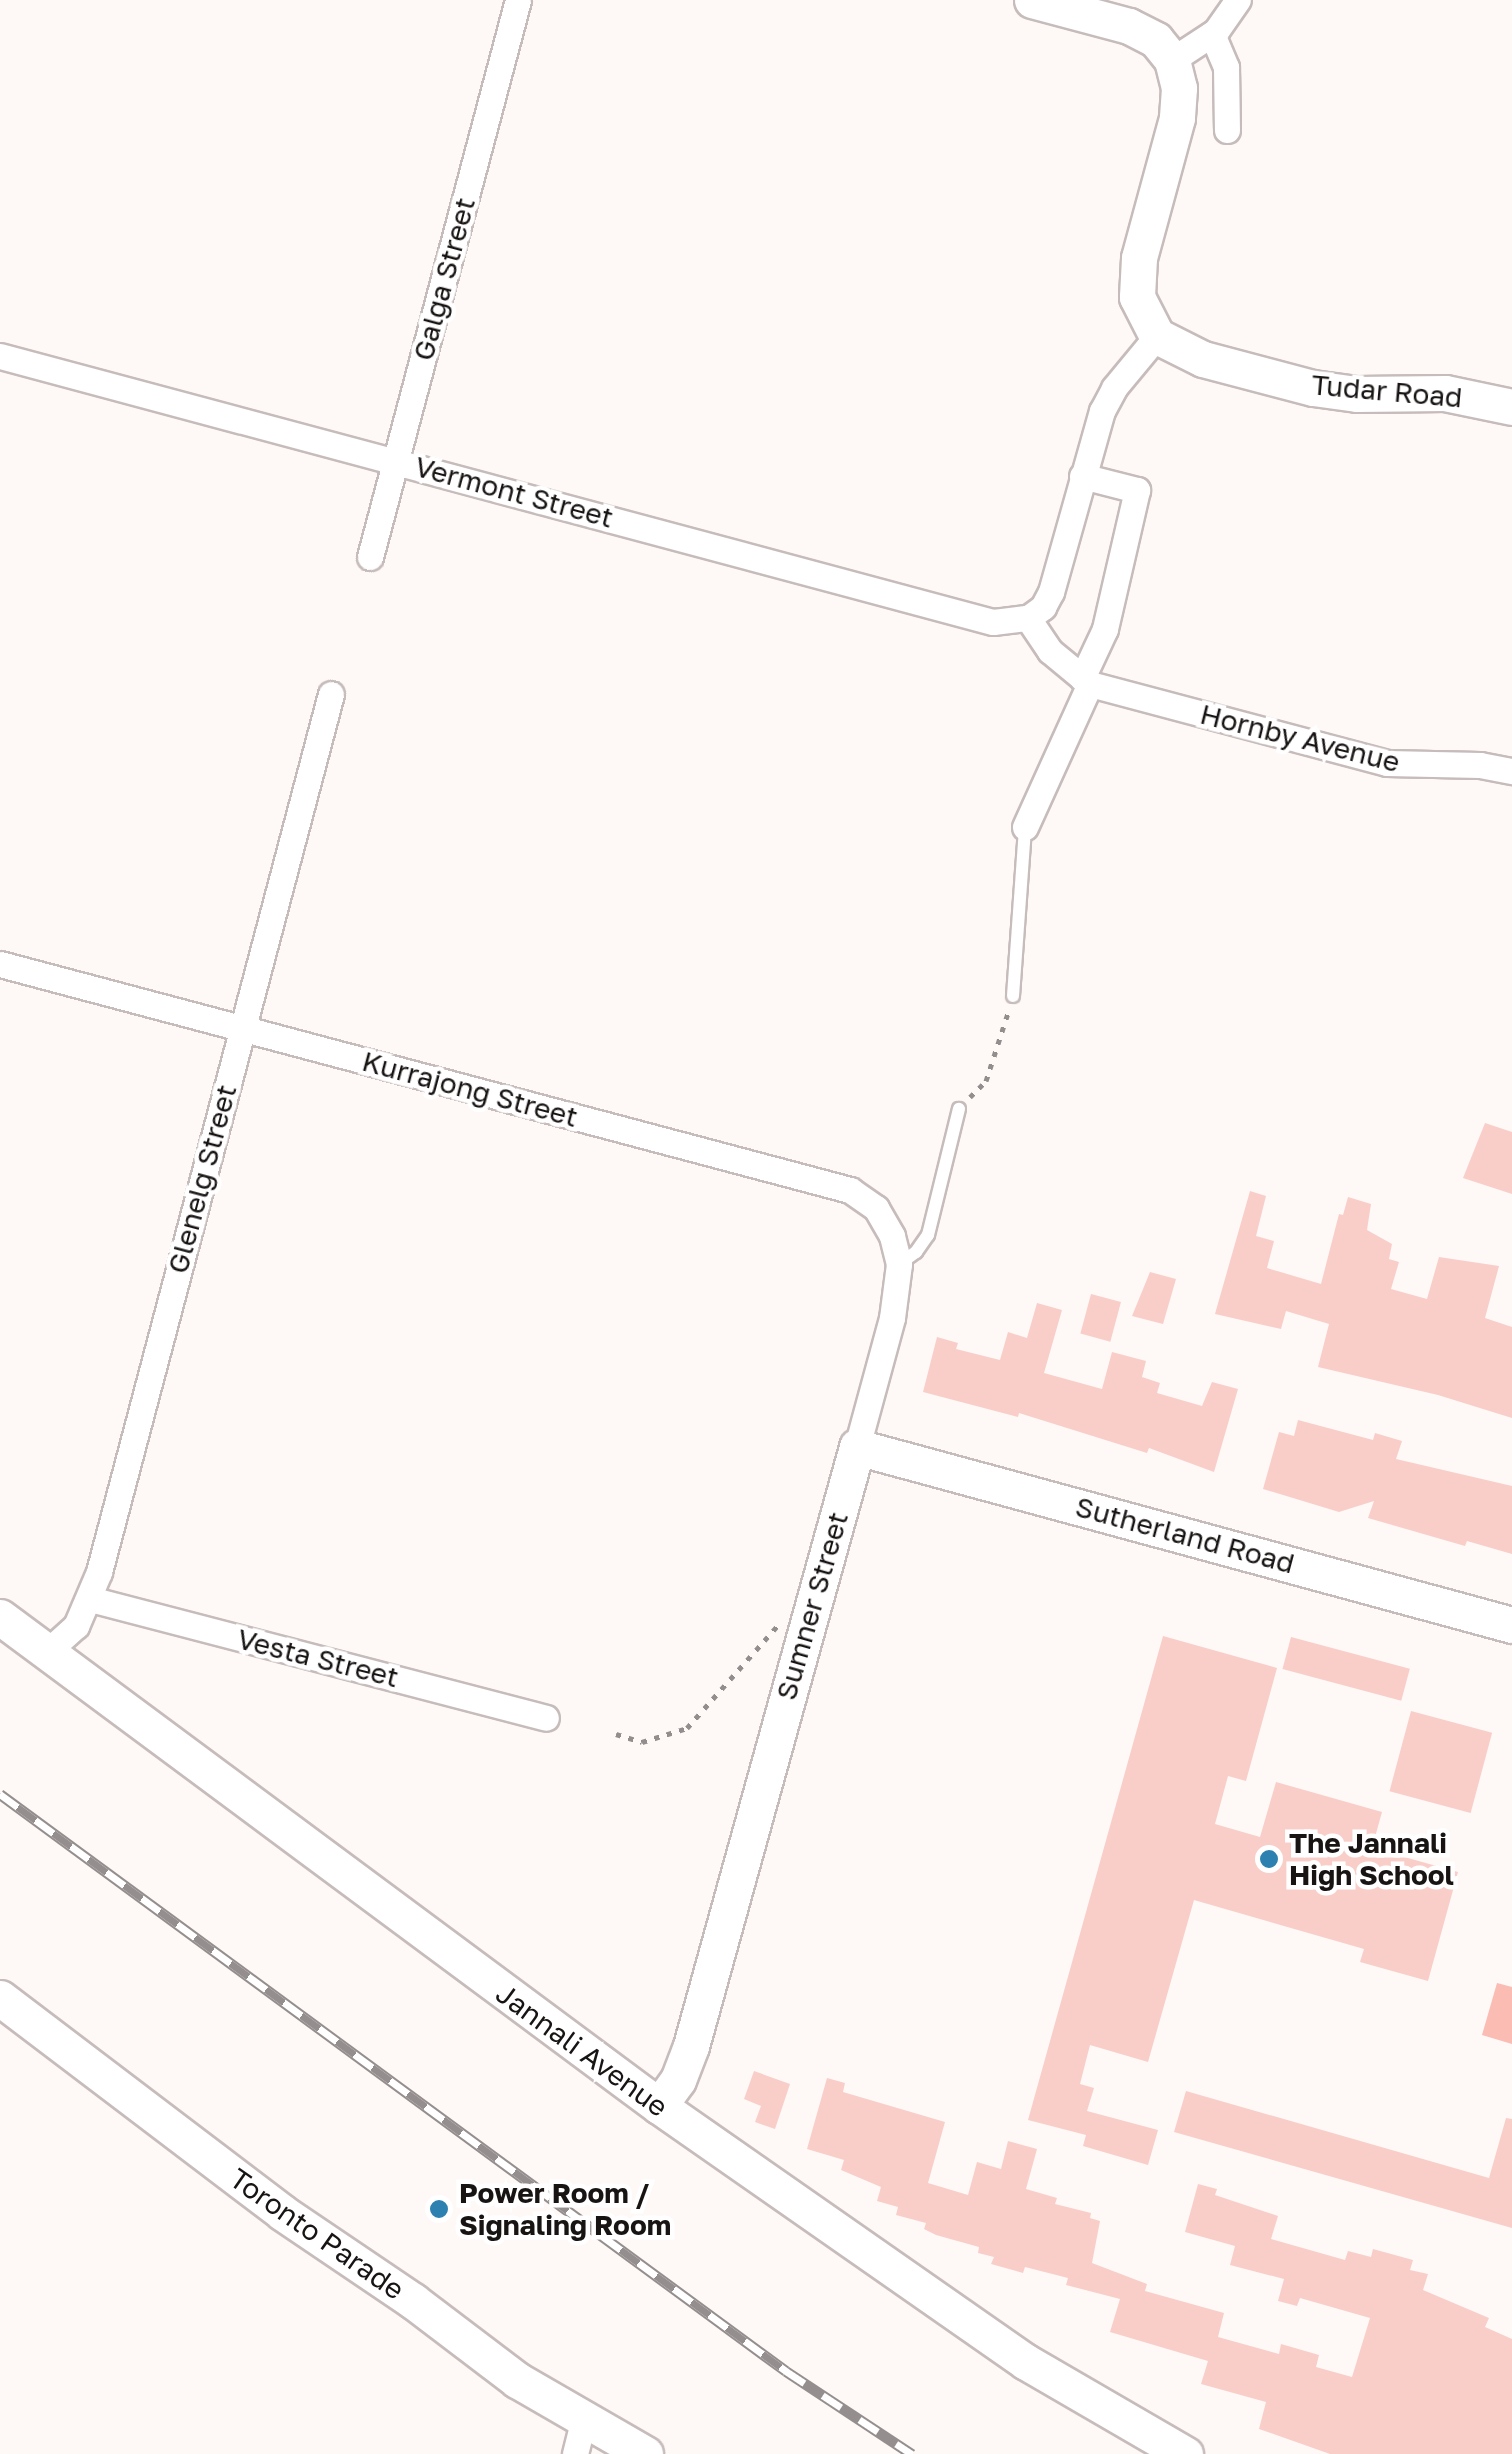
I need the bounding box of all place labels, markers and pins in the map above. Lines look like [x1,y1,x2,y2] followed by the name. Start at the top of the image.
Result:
[1289,1826,1454,1892] place label: The Jannali High School
[1258,1848,1280,1870] marker: The Jannali High School
[459,2176,671,2242] place label: Power Room / Signaling Room
[428,2198,450,2220] marker: Power Room / Signaling Room

